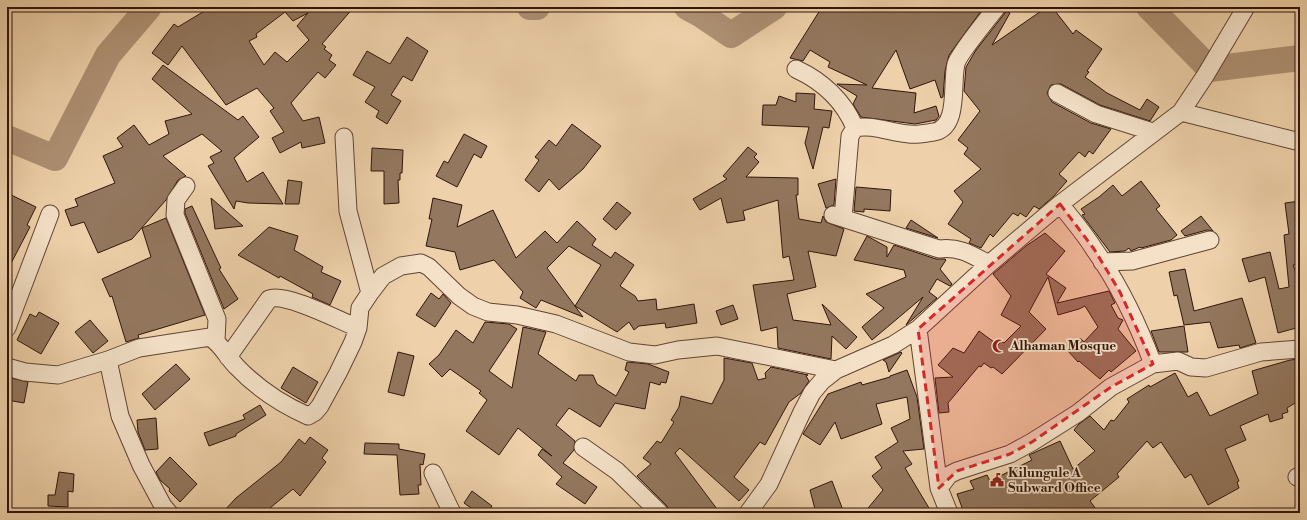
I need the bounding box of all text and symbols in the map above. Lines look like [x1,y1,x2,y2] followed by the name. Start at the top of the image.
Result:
[991,338,1007,354] mosque icon: Alhaman Mosque
[1009,338,1116,354] place label: Alhaman Mosque
[1008,465,1101,496] place label: Kilungule A Subward Office
[989,472,1005,488] public building icon: Kilungule A Subward Office

